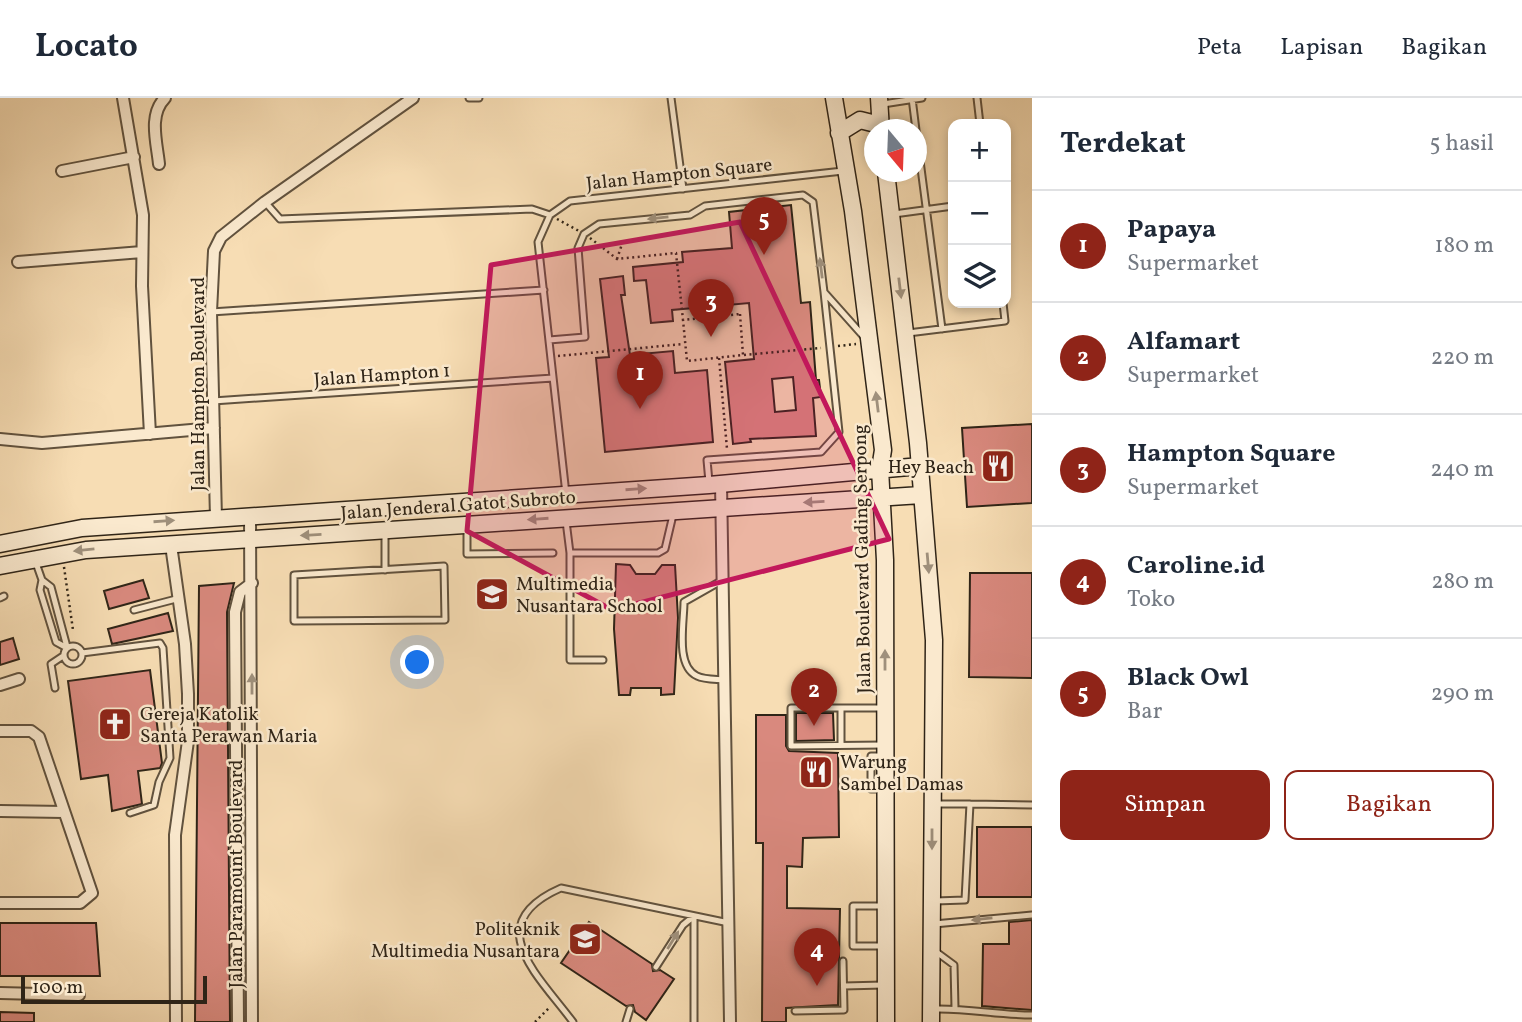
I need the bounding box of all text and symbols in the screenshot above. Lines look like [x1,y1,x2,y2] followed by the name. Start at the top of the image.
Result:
[35,25,138,71] text: Locato
[1197,31,1242,65] text: Peta
[1280,31,1363,65] text: Lapisan
[1401,31,1487,65] text: Bagikan
[864,119,927,182] north arrow
[948,119,1011,308] map controls
[948,119,1011,182] button: +
[1060,123,1186,165] text: Terdekat
[1430,128,1494,160] text: 5 hasil
[585,152,774,198] street label: Jalan Hampton Square
[948,182,1011,245] button: −
[741,197,787,255] pin: 5
[1127,212,1216,248] text: Papaya
[646,213,668,224] one-way arrow
[1078,230,1088,262] text: 1
[1435,230,1494,262] text: 180 m
[948,245,1011,308] button: layers
[1127,248,1259,280] text: Supermarket
[816,257,827,279] one-way arrow
[186,277,212,491] street label: Jalan Hampton Boulevard
[895,277,906,299] one-way arrow
[688,279,734,337] pin: 3
[1127,324,1240,360] text: Alfamart
[1077,342,1089,374] text: 2
[1431,342,1494,374] text: 220 m
[617,351,663,409] pin: 1
[313,358,451,394] street label: Jalan Hampton 1
[1127,360,1259,392] text: Supermarket
[871,391,882,413] one-way arrow
[848,424,878,694] street label: Jalan Boulevard Gading Serpong
[1127,436,1336,472] text: Hampton Square
[979,447,1017,485] restaurant icon: Hey Beach
[1077,454,1089,486] text: 3
[1430,454,1494,486] text: 240 m
[888,455,974,481] place label: Hey Beach
[1127,472,1259,504] text: Supermarket
[625,483,647,494] one-way arrow
[340,485,577,527] street label: Jalan Jenderal Gatot Subroto
[803,496,825,507] one-way arrow
[527,514,549,525] one-way arrow
[154,515,176,526] one-way arrow
[300,530,322,541] one-way arrow
[73,545,95,556] one-way arrow
[1127,548,1265,584] text: Caroline.id
[922,552,933,574] one-way arrow
[1076,566,1090,598] text: 4
[1431,566,1494,598] text: 280 m
[516,572,663,620] place label: Multimedia Nusantara School
[473,575,511,613] school or university icon: Multimedia Nusantara School
[1127,584,1175,616] text: Toko
[400,645,434,679] your location
[879,649,891,671] one-way arrow
[1127,660,1249,696] text: Black Owl
[791,668,837,726] pin: 2
[246,673,258,695] one-way arrow
[1077,678,1089,710] text: 5
[1431,678,1494,710] text: 290 m
[1127,696,1162,728] text: Bar
[140,702,317,750] place label: Gereja Katolik Santa Perawan Maria
[96,705,134,743] church icon: Gereja Katolik Santa Perawan Maria
[840,750,963,798] place label: Warung Sambel Damas
[797,753,835,791] restaurant icon: Warung Sambel Damas
[224,760,250,988] street label: Jalan Paramount Boulevard
[1060,770,1270,840] button: Simpan
[1284,770,1494,840] button: Bagikan
[926,828,938,850] one-way arrow
[971,914,993,925] one-way arrow
[371,917,560,965] place label: Politeknik Multimedia Nusantara
[566,920,604,958] school or university icon: Politeknik Multimedia Nusantara
[794,928,840,986] pin: 4
[667,930,680,949] one-way arrow
[21,973,206,1005] scale bar
[32,975,83,1001] text: 100 m

